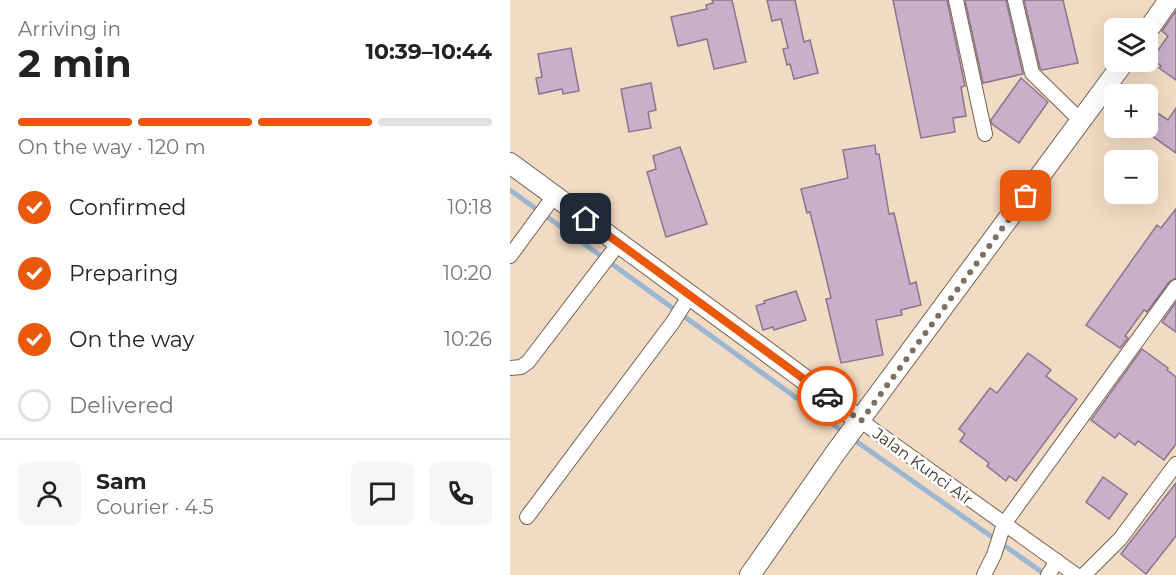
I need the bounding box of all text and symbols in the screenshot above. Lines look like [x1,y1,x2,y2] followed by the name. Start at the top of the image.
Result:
[18,17,121,41] text: Arriving in
[1104,18,1158,204] map controls
[1104,18,1158,72] button: layers
[365,38,492,65] text: 10:39–10:44
[18,39,132,87] text: 2 min
[1104,84,1158,138] button: +
[18,135,206,159] text: On the way · 120 m
[1104,150,1158,204] button: −
[1000,170,1051,221] pin
[1009,179,1042,212] icon: bag
[18,191,51,224] icon: check
[560,193,611,244] pin
[69,194,186,221] text: Confirmed
[447,195,492,219] text: 10:18
[569,202,602,235] icon: home
[18,257,51,290] icon: check
[69,260,178,287] text: Preparing
[443,261,492,285] text: 10:20
[18,323,51,356] icon: check
[69,326,194,353] text: On the way
[444,327,492,351] text: 10:26
[797,366,857,426] courier
[811,380,844,413] icon: car
[69,392,174,419] text: Delivered
[868,423,976,509] street label: Jalan Kunci Air
[18,462,81,525] button: person
[351,462,414,525] button: chat
[429,462,492,525] button: phone
[96,468,147,495] text: Sam
[96,495,214,519] text: Courier · 4.5

